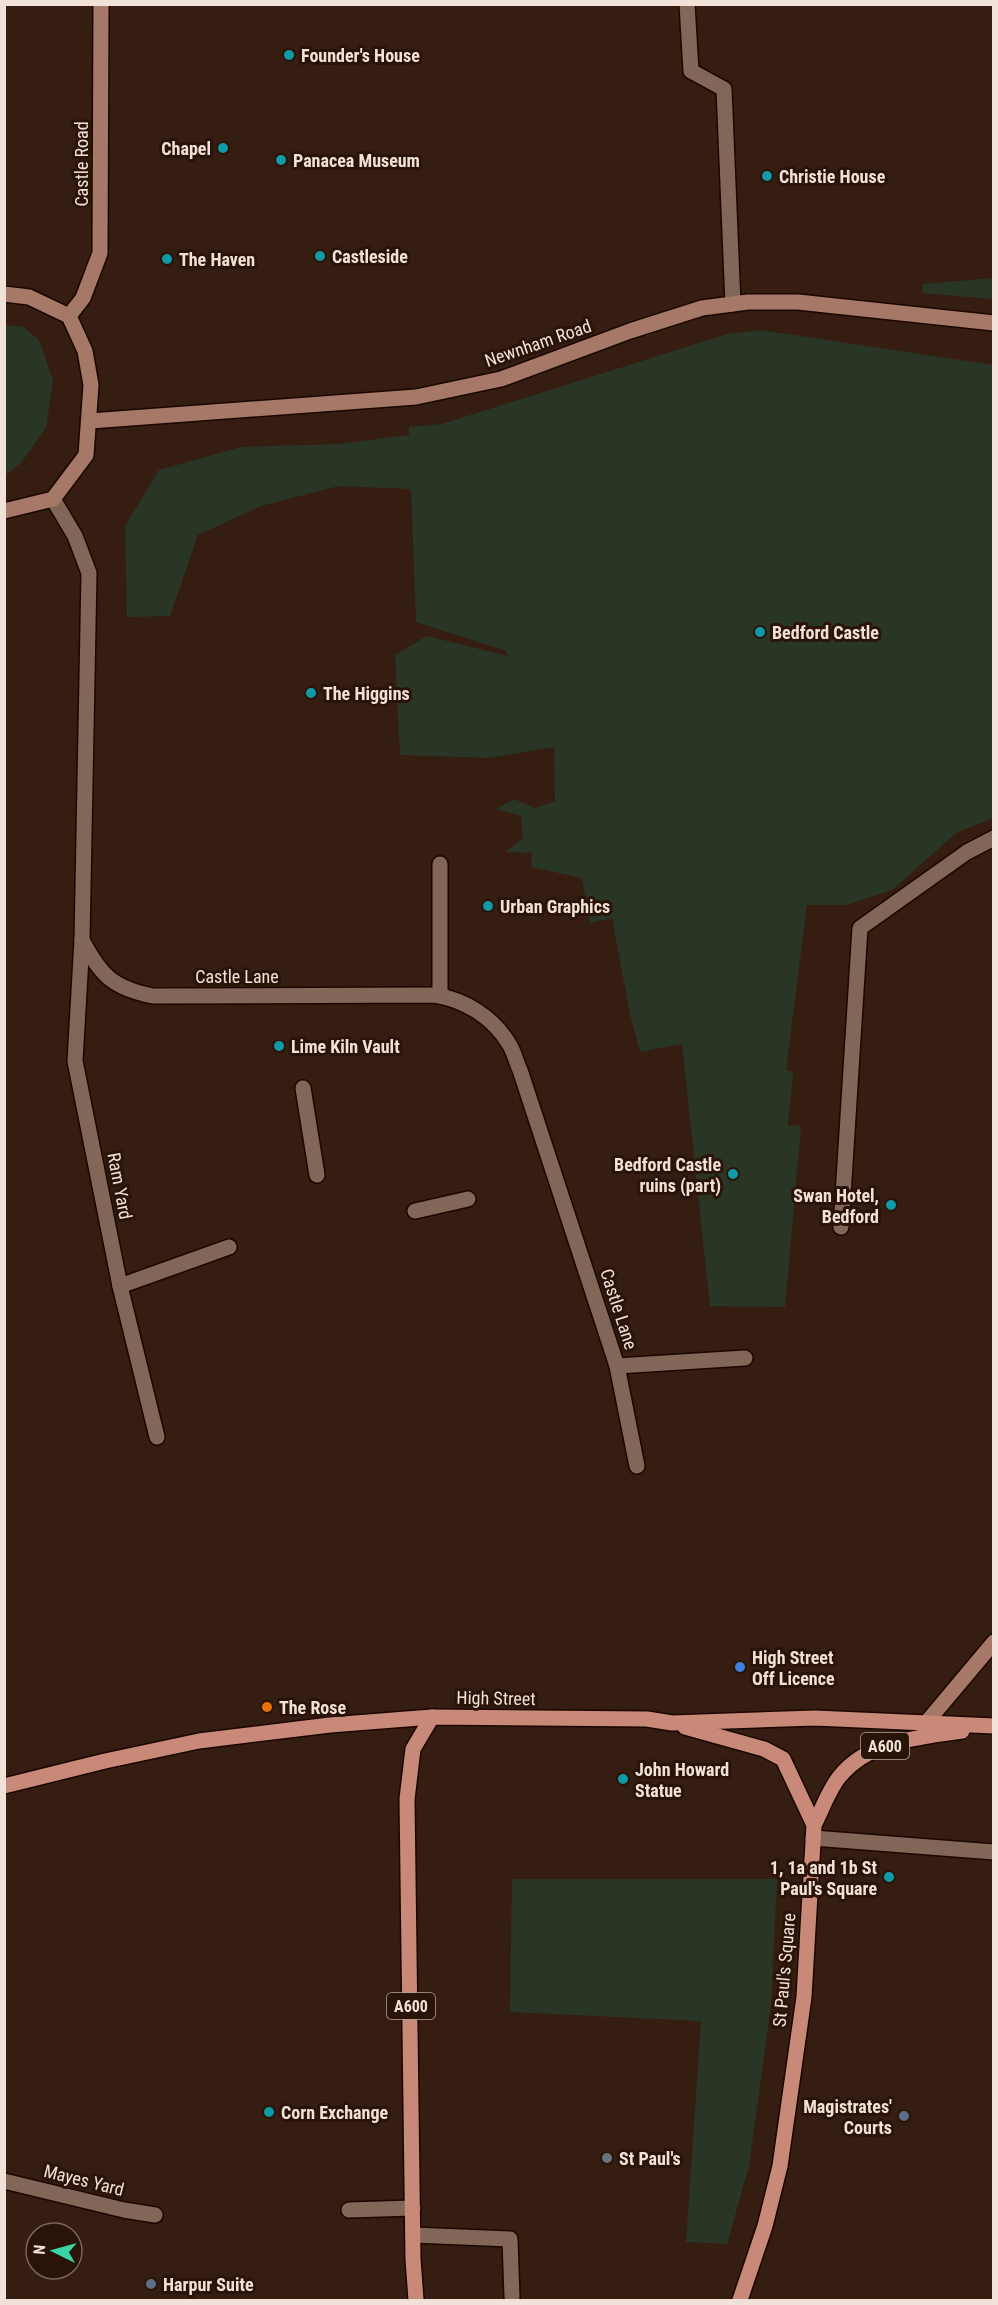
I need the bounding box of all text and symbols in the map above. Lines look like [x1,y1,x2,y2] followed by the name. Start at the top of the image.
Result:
[301,45,420,66] place label: Founder's House
[282,48,296,62] marker: Founder's House
[71,121,92,207] street label: Castle Road
[161,138,211,159] place label: Chapel
[216,141,230,155] marker: Chapel
[293,150,420,171] place label: Panacea Museum
[274,153,288,167] marker: Panacea Museum
[779,166,886,187] place label: Christie House
[760,169,774,183] marker: Christie House
[332,246,408,267] place label: Castleside
[179,249,255,270] place label: The Haven
[313,249,327,263] marker: Castleside
[160,252,174,266] marker: The Haven
[482,315,594,371] street label: Newnham Road
[772,622,879,643] place label: Bedford Castle
[753,625,767,639] marker: Bedford Castle
[323,683,410,704] place label: The Higgins
[304,686,318,700] marker: The Higgins
[500,896,610,917] place label: Urban Graphics
[481,899,495,913] marker: Urban Graphics
[195,966,279,987] street label: Castle Lane
[291,1036,400,1057] place label: Lime Kiln Vault
[272,1039,286,1053] marker: Lime Kiln Vault
[103,1151,137,1221] street label: Ram Yard
[614,1154,721,1197] place label: Bedford Castle ruins (part)
[726,1167,740,1181] marker: Bedford Castle ruins (part)
[793,1185,879,1227] place label: Swan Hotel, Bedford
[884,1198,898,1212] marker: Swan Hotel, Bedford
[596,1266,642,1352] street label: Castle Lane
[752,1647,835,1689] place label: High Street Off Licence
[733,1660,747,1674] marker: High Street Off Licence
[456,1687,536,1709] street label: High Street
[279,1697,346,1718] place label: The Rose
[260,1700,274,1714] marker: The Rose
[861,1733,909,1759] road number: A600
[635,1759,729,1801] place label: John Howard Statue
[616,1772,630,1786] marker: John Howard Statue
[770,1857,877,1899] place label: 1, 1a and 1b St Paul's Square
[882,1870,896,1884] marker: 1, 1a and 1b St Paul's Square
[769,1912,799,2028] street label: St Paul's Square
[387,1993,435,2019] road number: A600
[803,2096,892,2138] place label: Magistrates' Courts
[281,2102,389,2123] place label: Corn Exchange
[262,2105,276,2119] marker: Corn Exchange
[897,2109,911,2123] marker: Magistrates' Courts
[619,2148,681,2169] place label: St Paul's
[600,2151,614,2165] marker: St Paul's
[42,2160,126,2200] street label: Mayes Yard
[24,2221,84,2281] north arrow
[30,2244,49,2255] text: N
[163,2274,254,2295] place label: Harpur Suite
[144,2277,158,2291] marker: Harpur Suite

